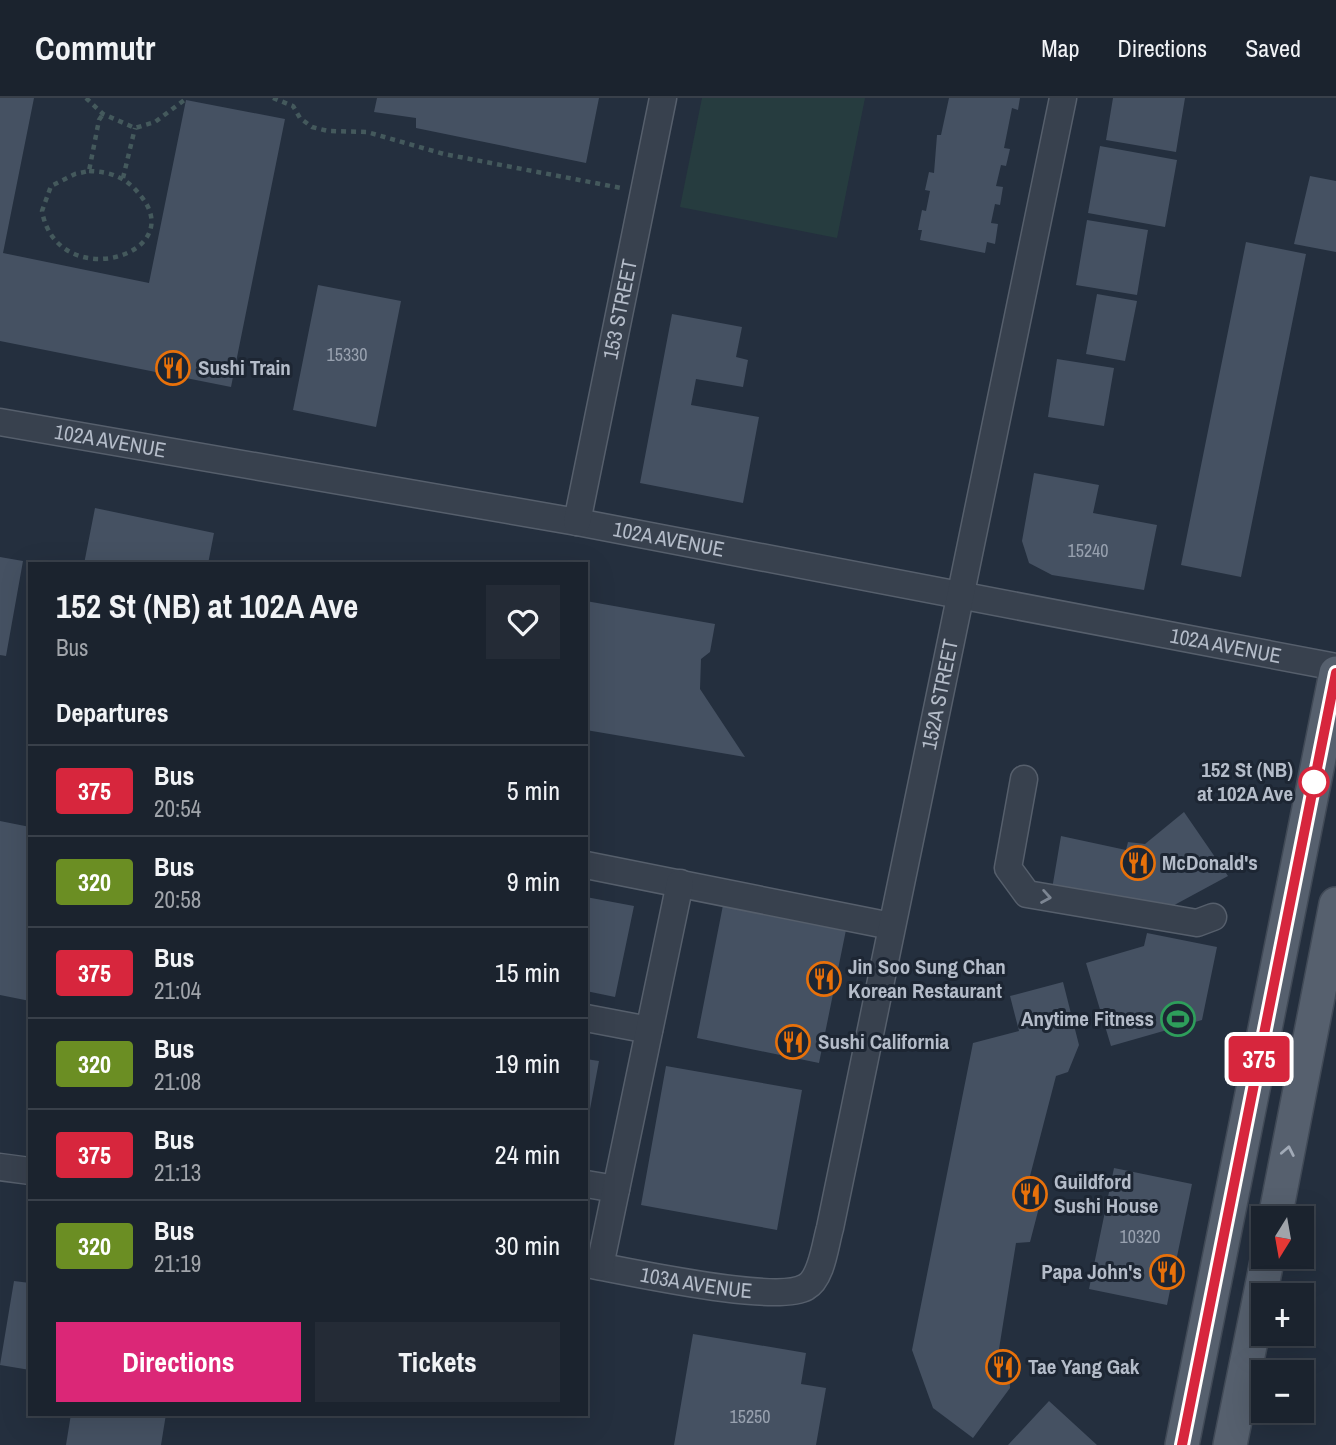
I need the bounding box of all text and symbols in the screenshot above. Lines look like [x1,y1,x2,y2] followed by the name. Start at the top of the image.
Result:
[35,26,155,70] text: Commutr
[1041,32,1079,64] text: Map
[1117,32,1207,64] text: Directions
[1245,32,1301,64] text: Saved
[595,256,644,362] street label: 153 STREET
[326,342,368,367] house number: 15330
[154,349,192,387] restaurant icon: Sushi Train
[198,353,291,382] place label: Sushi Train
[52,417,168,465] street label: 102A AVENUE
[611,514,727,564] street label: 102A AVENUE
[1067,538,1109,563] house number: 15240
[56,584,358,628] text: 152 St (NB) at 102A Ave
[486,585,560,659] button: heart
[1168,621,1284,670] street label: 102A AVENUE
[56,632,89,663] text: Bus
[914,636,965,752] street label: 152A STREET
[56,695,169,730] text: Departures
[1197,755,1293,808] place label: 152 St (NB) at 102A Ave
[154,758,194,793] text: Bus
[1299,767,1329,797] marker: 152 St (NB) at 102A Ave
[507,773,560,808] text: 5 min
[78,775,111,807] text: 375
[154,793,201,824] text: 20:54
[1119,844,1157,882] restaurant icon: McDonald's
[1162,848,1258,877] place label: McDonald's
[154,849,194,884] text: Bus
[507,864,560,899] text: 9 min
[78,866,111,898] text: 320
[154,884,201,915] text: 20:58
[1040,889,1052,904] one-way arrow
[154,940,194,975] text: Bus
[848,952,1006,1005] place label: Jin Soo Sung Chan Korean Restaurant
[495,955,560,990] text: 15 min
[78,957,111,989] text: 375
[805,960,843,998] restaurant icon: Jin Soo Sung Chan Korean Restaurant
[154,975,201,1006] text: 21:04
[1159,1000,1197,1038] sports icon: Anytime Fitness
[1021,1004,1154,1033] place label: Anytime Fitness
[774,1023,812,1061] restaurant icon: Sushi California
[818,1027,950,1056] place label: Sushi California
[154,1031,194,1066] text: Bus
[1219,1036,1299,1082] line badge: 375
[1243,1043,1275,1075] text: 375
[495,1046,560,1081] text: 19 min
[78,1048,111,1080] text: 320
[154,1066,201,1097] text: 21:08
[154,1122,194,1157] text: Bus
[495,1137,560,1172] text: 24 min
[78,1139,111,1171] text: 375
[1280,1145,1295,1157] one-way arrow
[154,1157,201,1188] text: 21:13
[1054,1167,1158,1220] place label: Guildford Sushi House
[1011,1175,1049,1213] restaurant icon: Guildford Sushi House
[1251,1206,1314,1269] north arrow
[1251,1206,1314,1423] map controls
[154,1213,194,1248] text: Bus
[1119,1224,1161,1249] house number: 10320
[495,1228,560,1263] text: 30 min
[78,1230,111,1262] text: 320
[154,1248,201,1279] text: 21:19
[1148,1253,1186,1291] restaurant icon: Papa John's
[1041,1257,1142,1286] place label: Papa John's
[638,1260,754,1305] street label: 103A AVENUE
[1251,1283,1314,1346] button: +
[56,1322,301,1402] button: Directions
[315,1322,560,1402] button: Tickets
[984,1348,1022,1386] restaurant icon: Tae Yang Gak
[1028,1352,1140,1381] place label: Tae Yang Gak
[1251,1360,1314,1423] button: −
[729,1404,771,1429] house number: 15250

